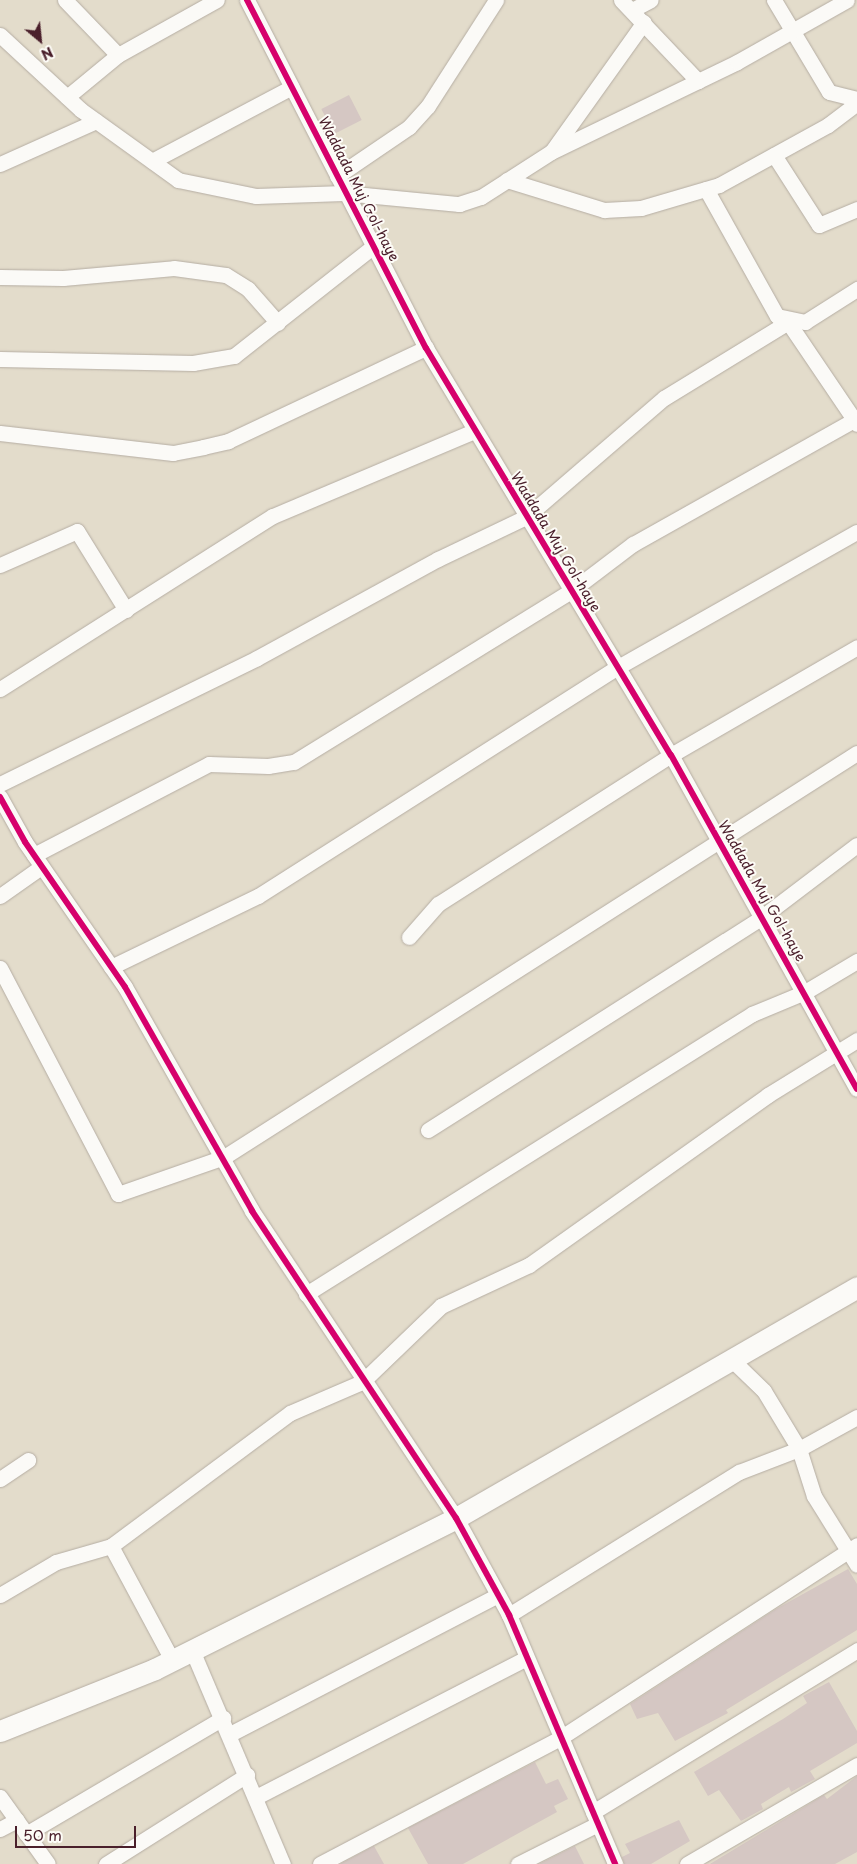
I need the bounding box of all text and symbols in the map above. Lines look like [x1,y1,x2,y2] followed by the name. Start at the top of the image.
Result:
[15,15,65,65] north arrow
[37,42,57,66] text: N
[315,114,403,264] street label: Waddada Muj Gol-haye
[508,469,604,615] street label: Waddada Muj Gol-haye
[715,818,809,964] street label: Waddada Muj Gol-haye
[18,1816,139,1848] scale bar
[23,1823,62,1846] text: 50 m

